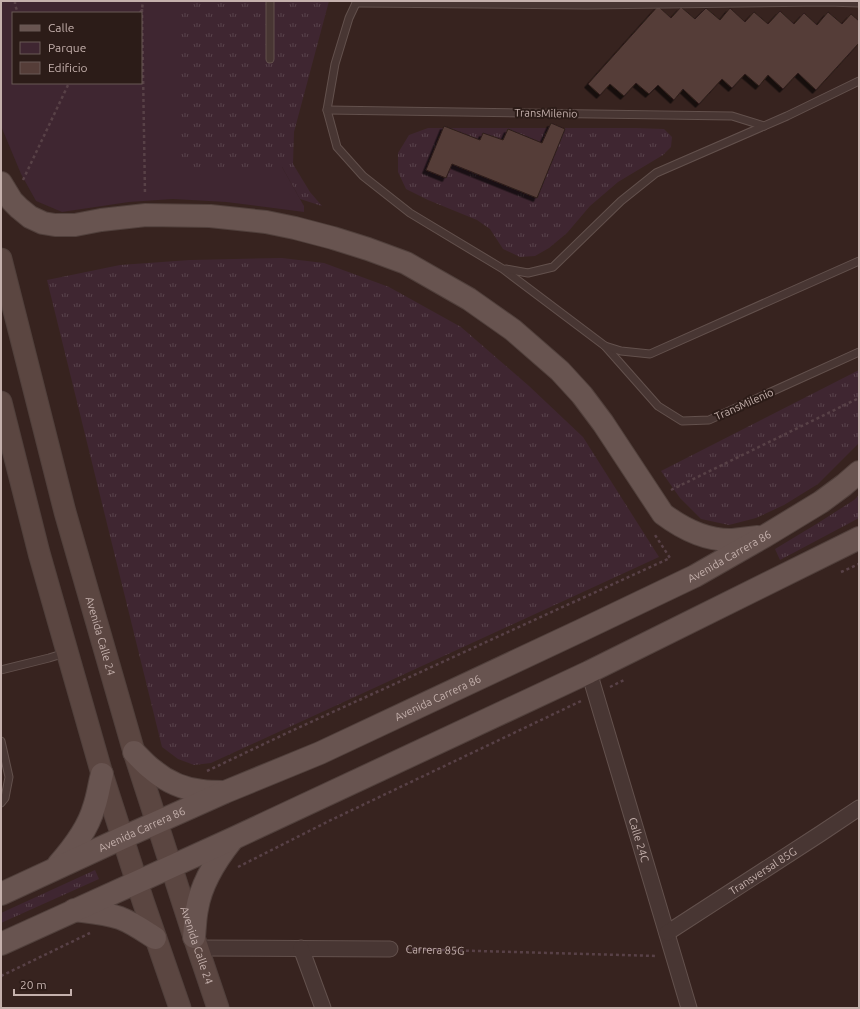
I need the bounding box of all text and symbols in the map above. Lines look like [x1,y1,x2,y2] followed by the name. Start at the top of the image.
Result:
[12,12,142,84] legend
[48,21,74,34] text: Calle
[48,41,86,54] text: Parque
[48,61,88,74] text: Edificio
[514,106,578,120] street label: TransMilenio
[713,386,775,422] street label: TransMilenio
[686,528,773,585] street label: Avenida Carrera 86
[84,595,118,677] street label: Avenida Calle 24
[393,672,483,723] street label: Avenida Carrera 86
[97,805,187,854] street label: Avenida Carrera 86
[627,816,651,864] street label: Calle 24C
[727,845,799,897] street label: Transversal 85G
[178,905,216,986] street label: Avenida Calle 24
[405,943,465,957] street label: Carrera 85G
[14,971,71,997] scale bar
[20,978,47,991] text: 20 m

